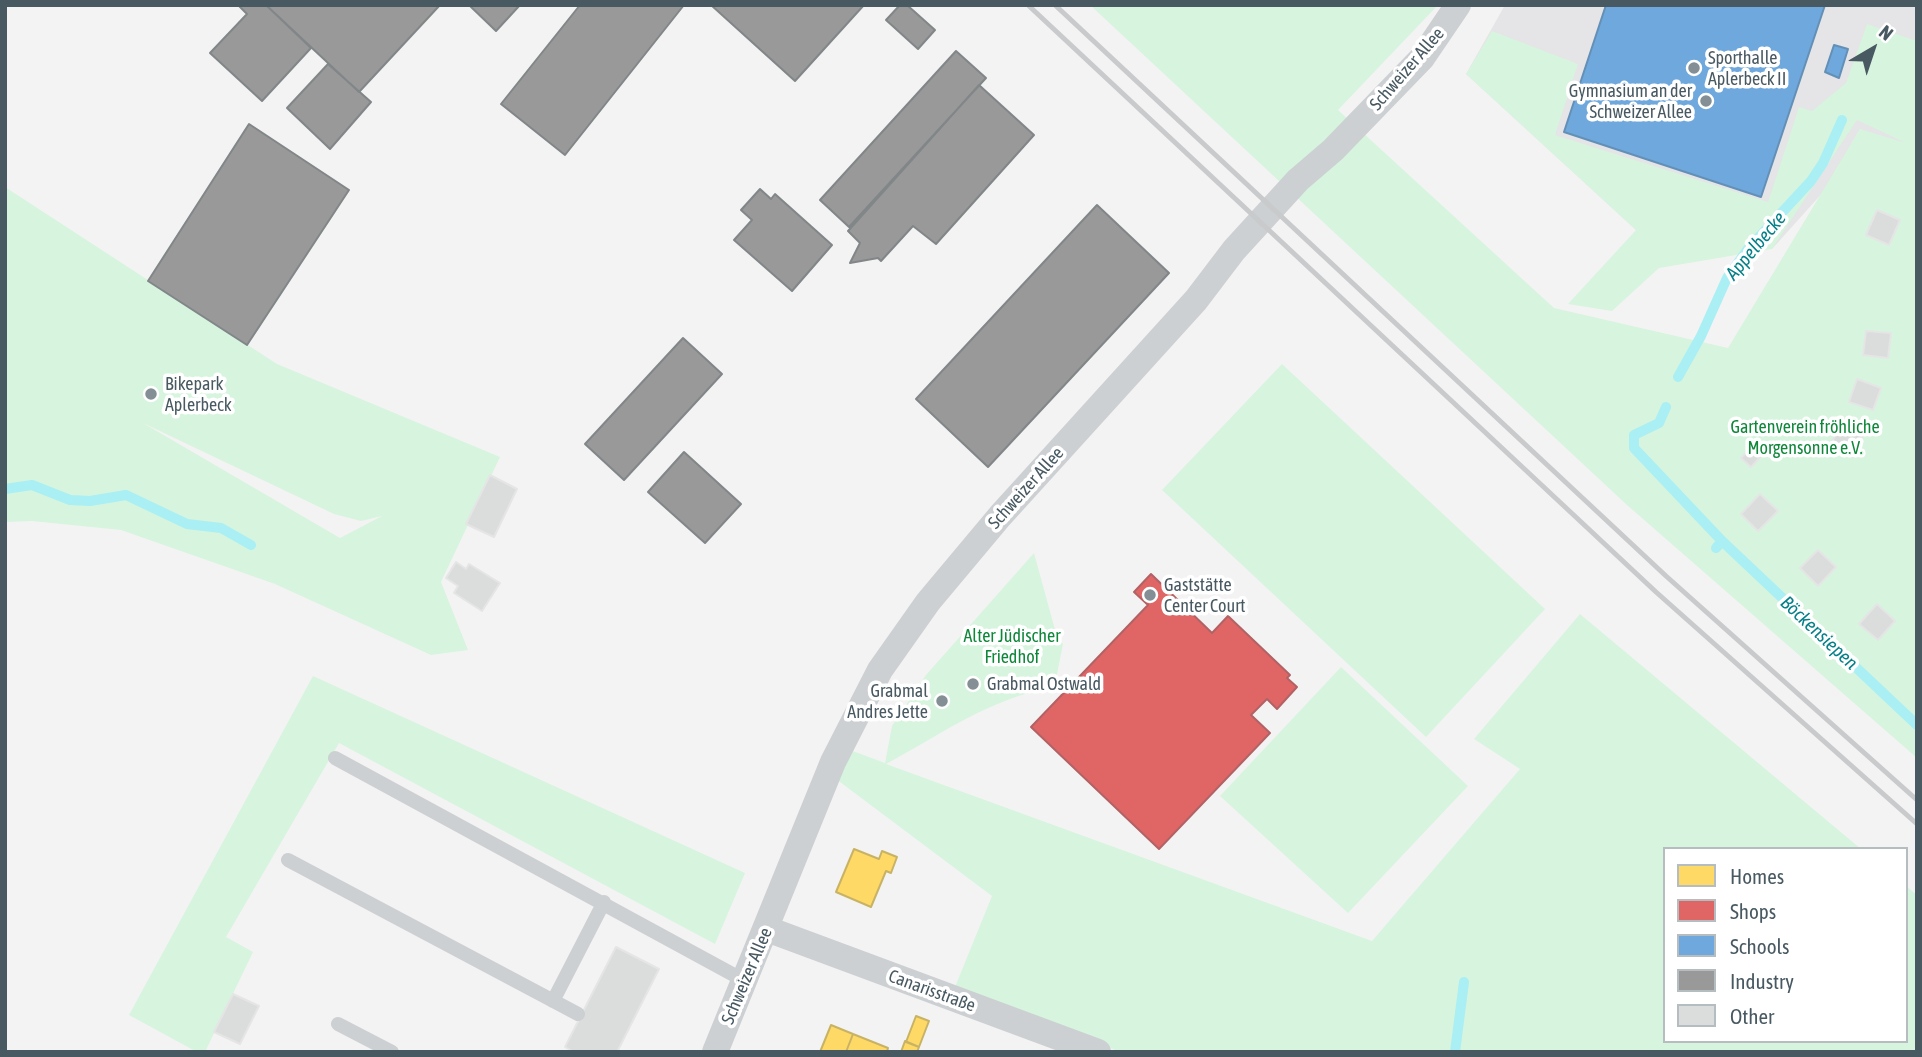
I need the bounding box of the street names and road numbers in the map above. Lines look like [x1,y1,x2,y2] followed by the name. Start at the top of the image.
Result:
[1365,23,1449,115] street label: Schweizer Allee
[984,443,1068,533] street label: Schweizer Allee
[717,925,777,1027] street label: Schweizer Allee
[886,965,978,1017] street label: Canarisstraße

